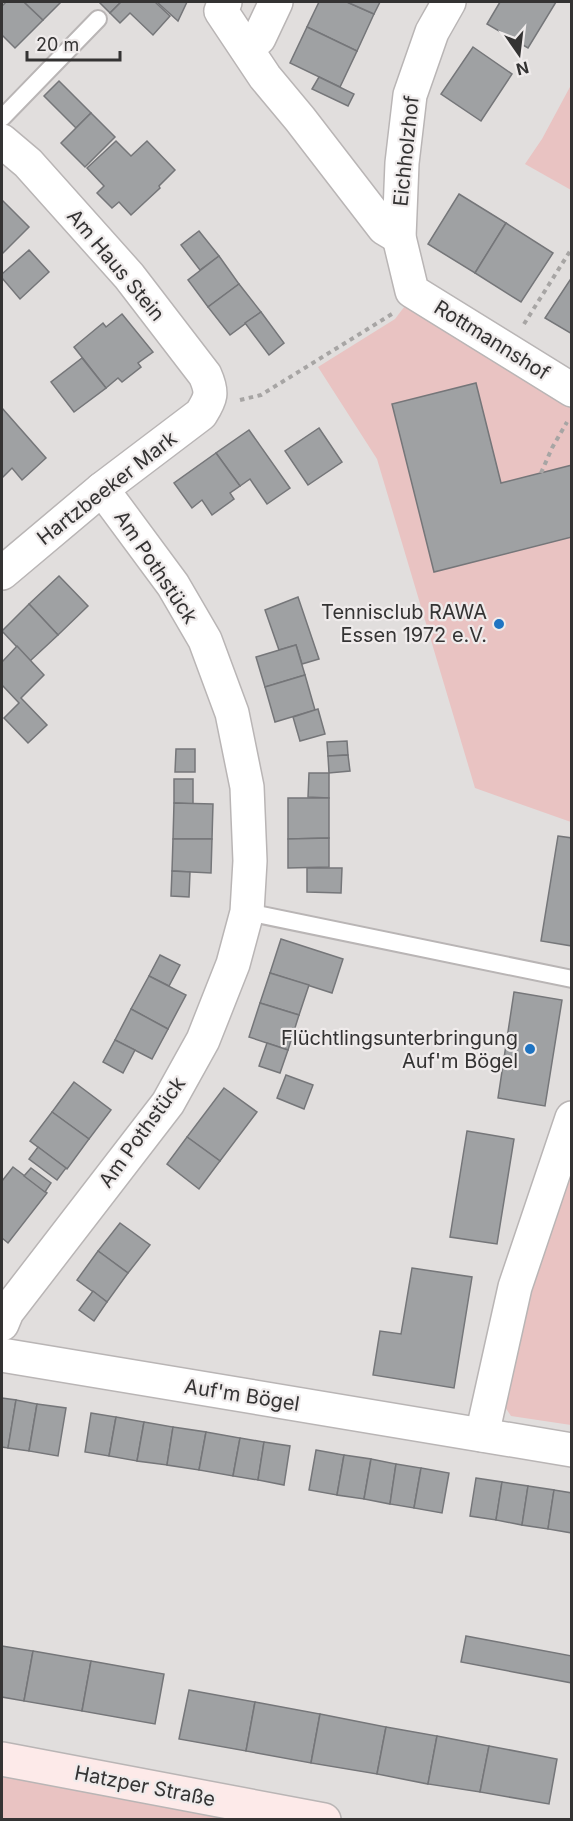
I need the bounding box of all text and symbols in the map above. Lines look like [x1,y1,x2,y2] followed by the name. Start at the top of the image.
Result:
[27,24,120,62] scale bar
[489,24,549,84] north arrow
[36,34,79,55] text: 20 m
[514,57,531,80] text: N
[388,94,424,207] street label: Eichholzhof
[62,204,170,326] street label: Am Haus Stein
[430,295,555,385] street label: Rottmannshof
[32,426,182,550] street label: Hartzbeeker Mark
[109,506,203,628] street label: Am Pothstück
[321,600,487,647] place label: Tennisclub RAWA Essen 1972 e.V.
[492,617,506,631] marker: Tennisclub RAWA Essen 1972 e.V.
[281,1026,518,1073] place label: Flüchtlingsunterbringung Auf'm Bögel
[523,1042,537,1056] marker: Flüchtlingsunterbringung Auf'm Bögel
[94,1072,190,1192] street label: Am Pothstück
[183,1374,301,1416] street label: Auf'm Bögel
[73,1761,217,1811] street label: Hatzper Straße

